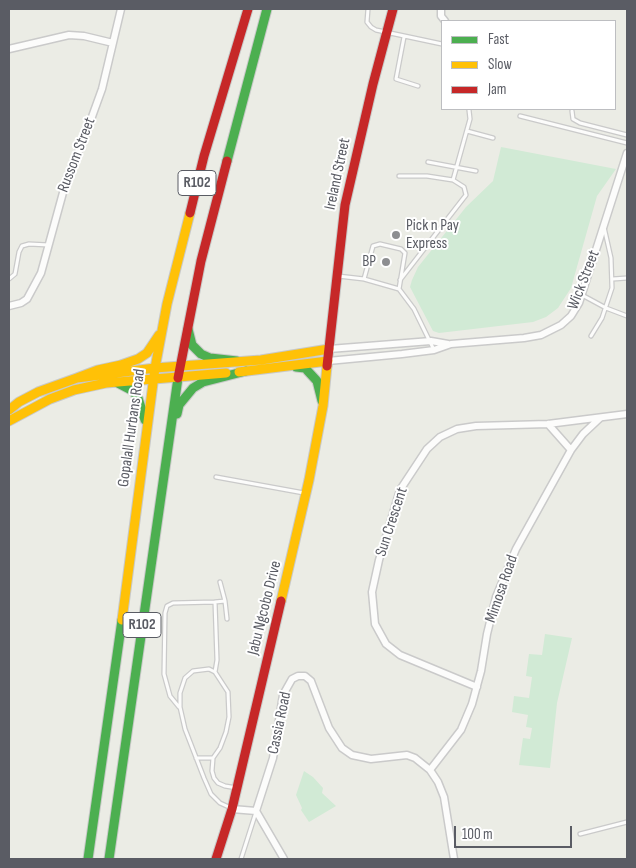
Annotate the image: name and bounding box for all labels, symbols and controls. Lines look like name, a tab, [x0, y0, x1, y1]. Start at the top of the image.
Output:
legend	[441, 20, 616, 110]
text: Fast	[488, 30, 509, 49]
text: Slow	[488, 55, 512, 74]
text: Jam	[488, 80, 506, 99]
street label: Russom Street	[54, 115, 100, 195]
street label: Ireland Street	[321, 136, 355, 212]
road number: R102	[178, 170, 216, 196]
place label: Pick n Pay Express	[406, 216, 459, 254]
marker: Pick n Pay Express	[390, 229, 402, 241]
street label: Wick Street	[564, 248, 604, 312]
place label: BP	[362, 252, 376, 272]
marker: BP	[380, 256, 392, 268]
street label: Gopalall Hurbans Road	[114, 368, 150, 488]
street label: Sun Crescent	[372, 485, 412, 559]
street label: Mimosa Road	[481, 553, 523, 625]
street label: Jabu Ngcobo Drive	[244, 559, 286, 657]
road number: R102	[123, 612, 161, 638]
street label: Cassia Road	[264, 690, 296, 756]
scale bar	[456, 816, 574, 848]
text: 100 m	[462, 825, 493, 844]

